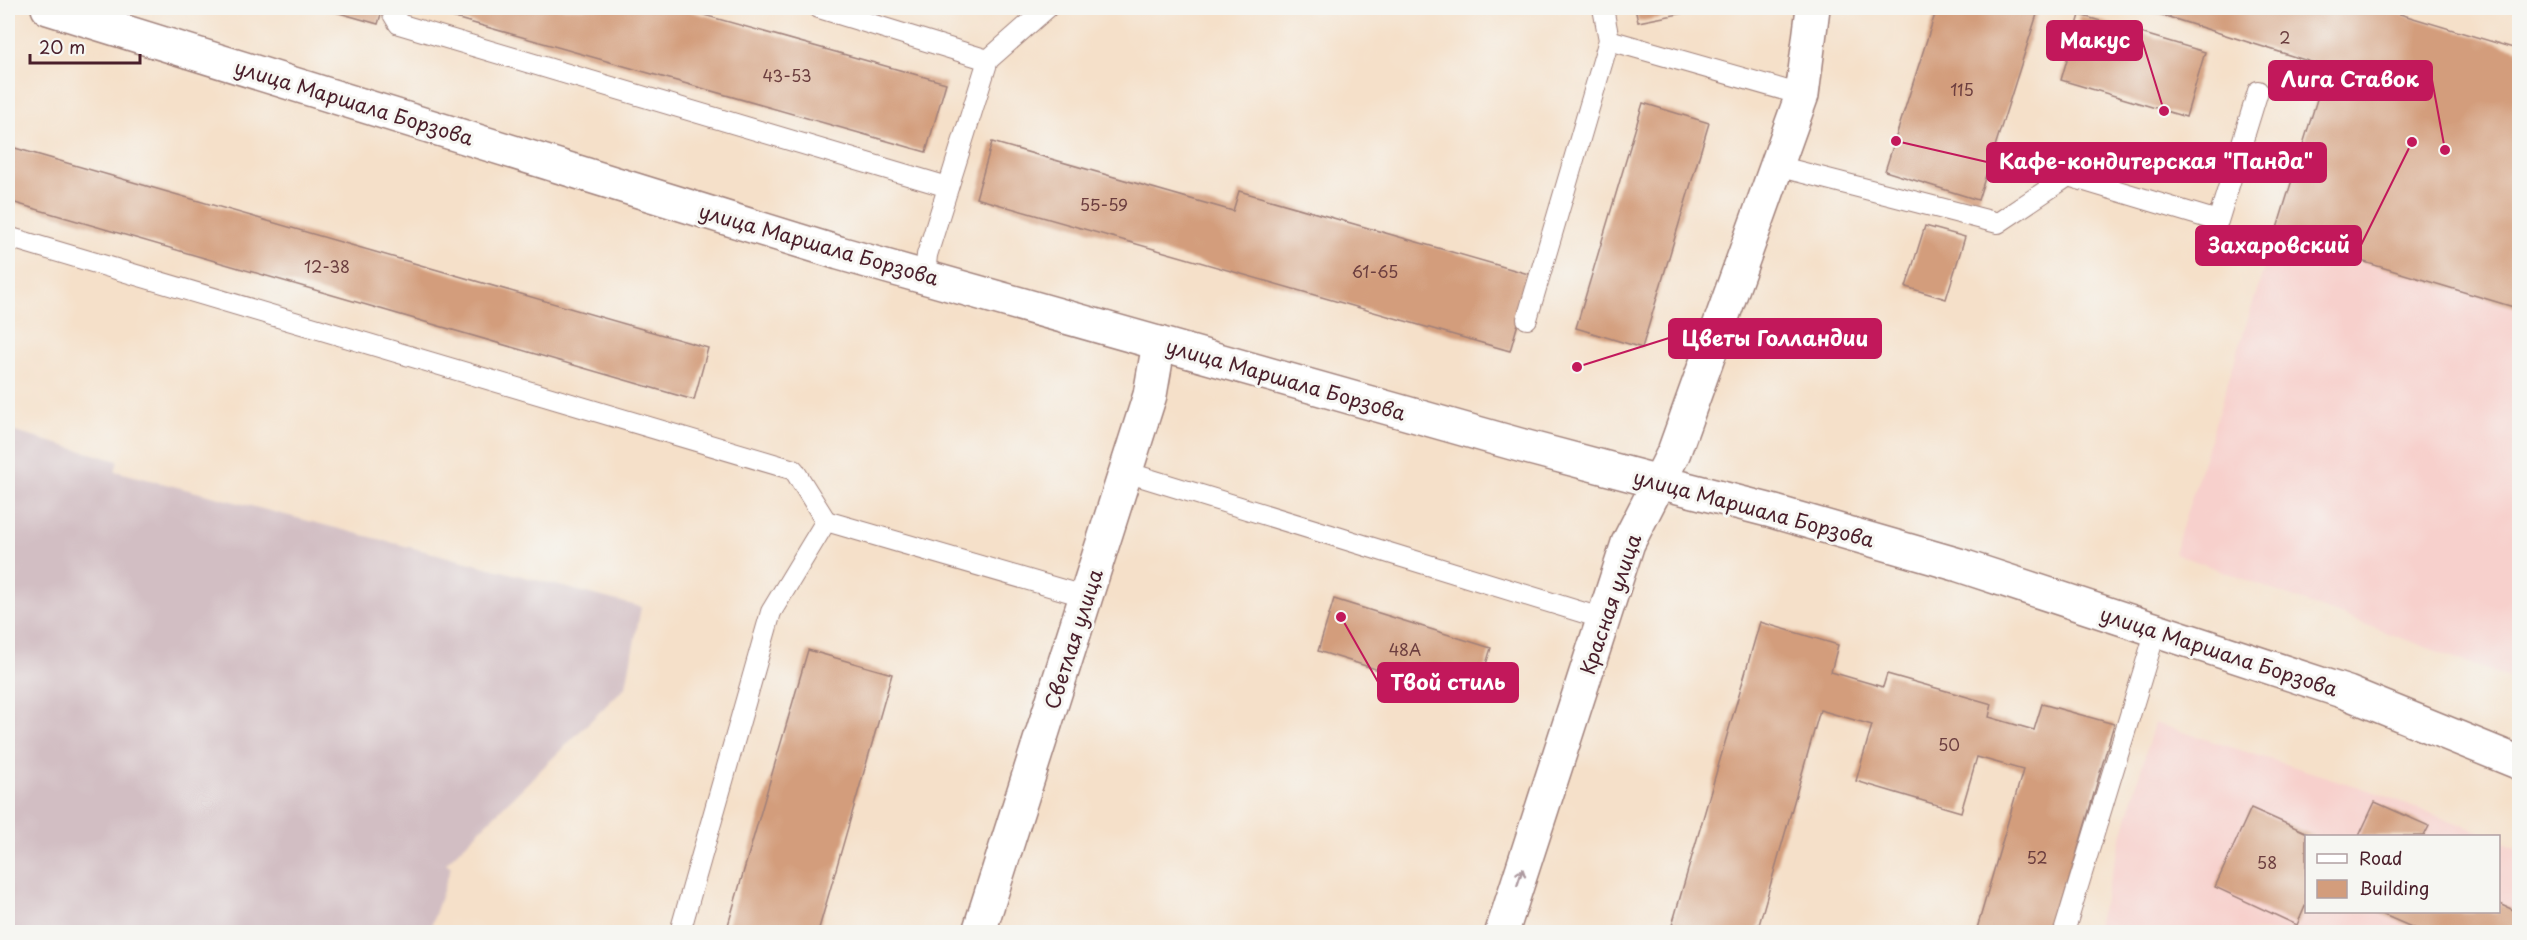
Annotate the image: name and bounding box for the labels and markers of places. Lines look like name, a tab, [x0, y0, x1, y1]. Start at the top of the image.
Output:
callout: Макус	[2047, 21, 2142, 60]
callout: Лига Ставок	[2269, 61, 2432, 100]
callout: Кафе-кондитерская "Панда"	[1987, 143, 2326, 182]
callout: Захаровский	[2196, 226, 2361, 265]
callout: Цветы Голландии	[1669, 319, 1881, 358]
callout: Твой стиль	[1378, 663, 1518, 702]

